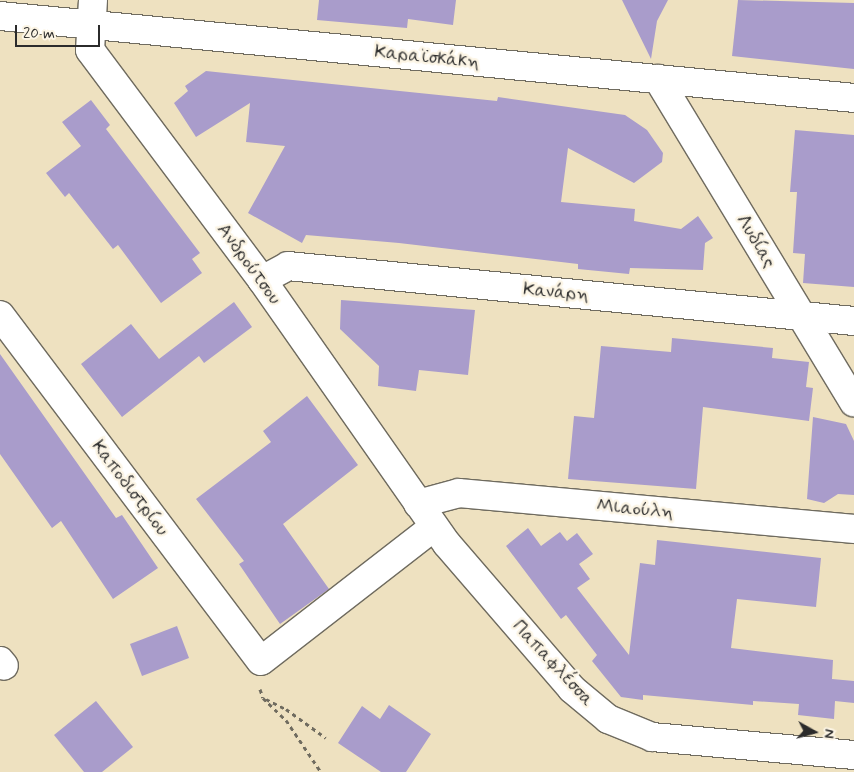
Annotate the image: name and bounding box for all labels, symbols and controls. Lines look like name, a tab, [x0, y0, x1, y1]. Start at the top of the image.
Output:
scale bar	[18, 15, 102, 47]
text: 20 m	[23, 24, 55, 44]
street label: Καραϊσκάκη	[373, 40, 481, 74]
street label: Λυδίας	[731, 210, 781, 272]
street label: Ανδρούτσου	[212, 219, 286, 309]
street label: Κανάρη	[522, 278, 590, 306]
street label: Καποδιστρίου	[87, 436, 173, 540]
street label: Μιαούλη	[596, 494, 674, 524]
street label: Παπαφλέσσα	[507, 615, 599, 711]
north arrow	[789, 707, 839, 757]
text: N	[819, 728, 838, 740]

